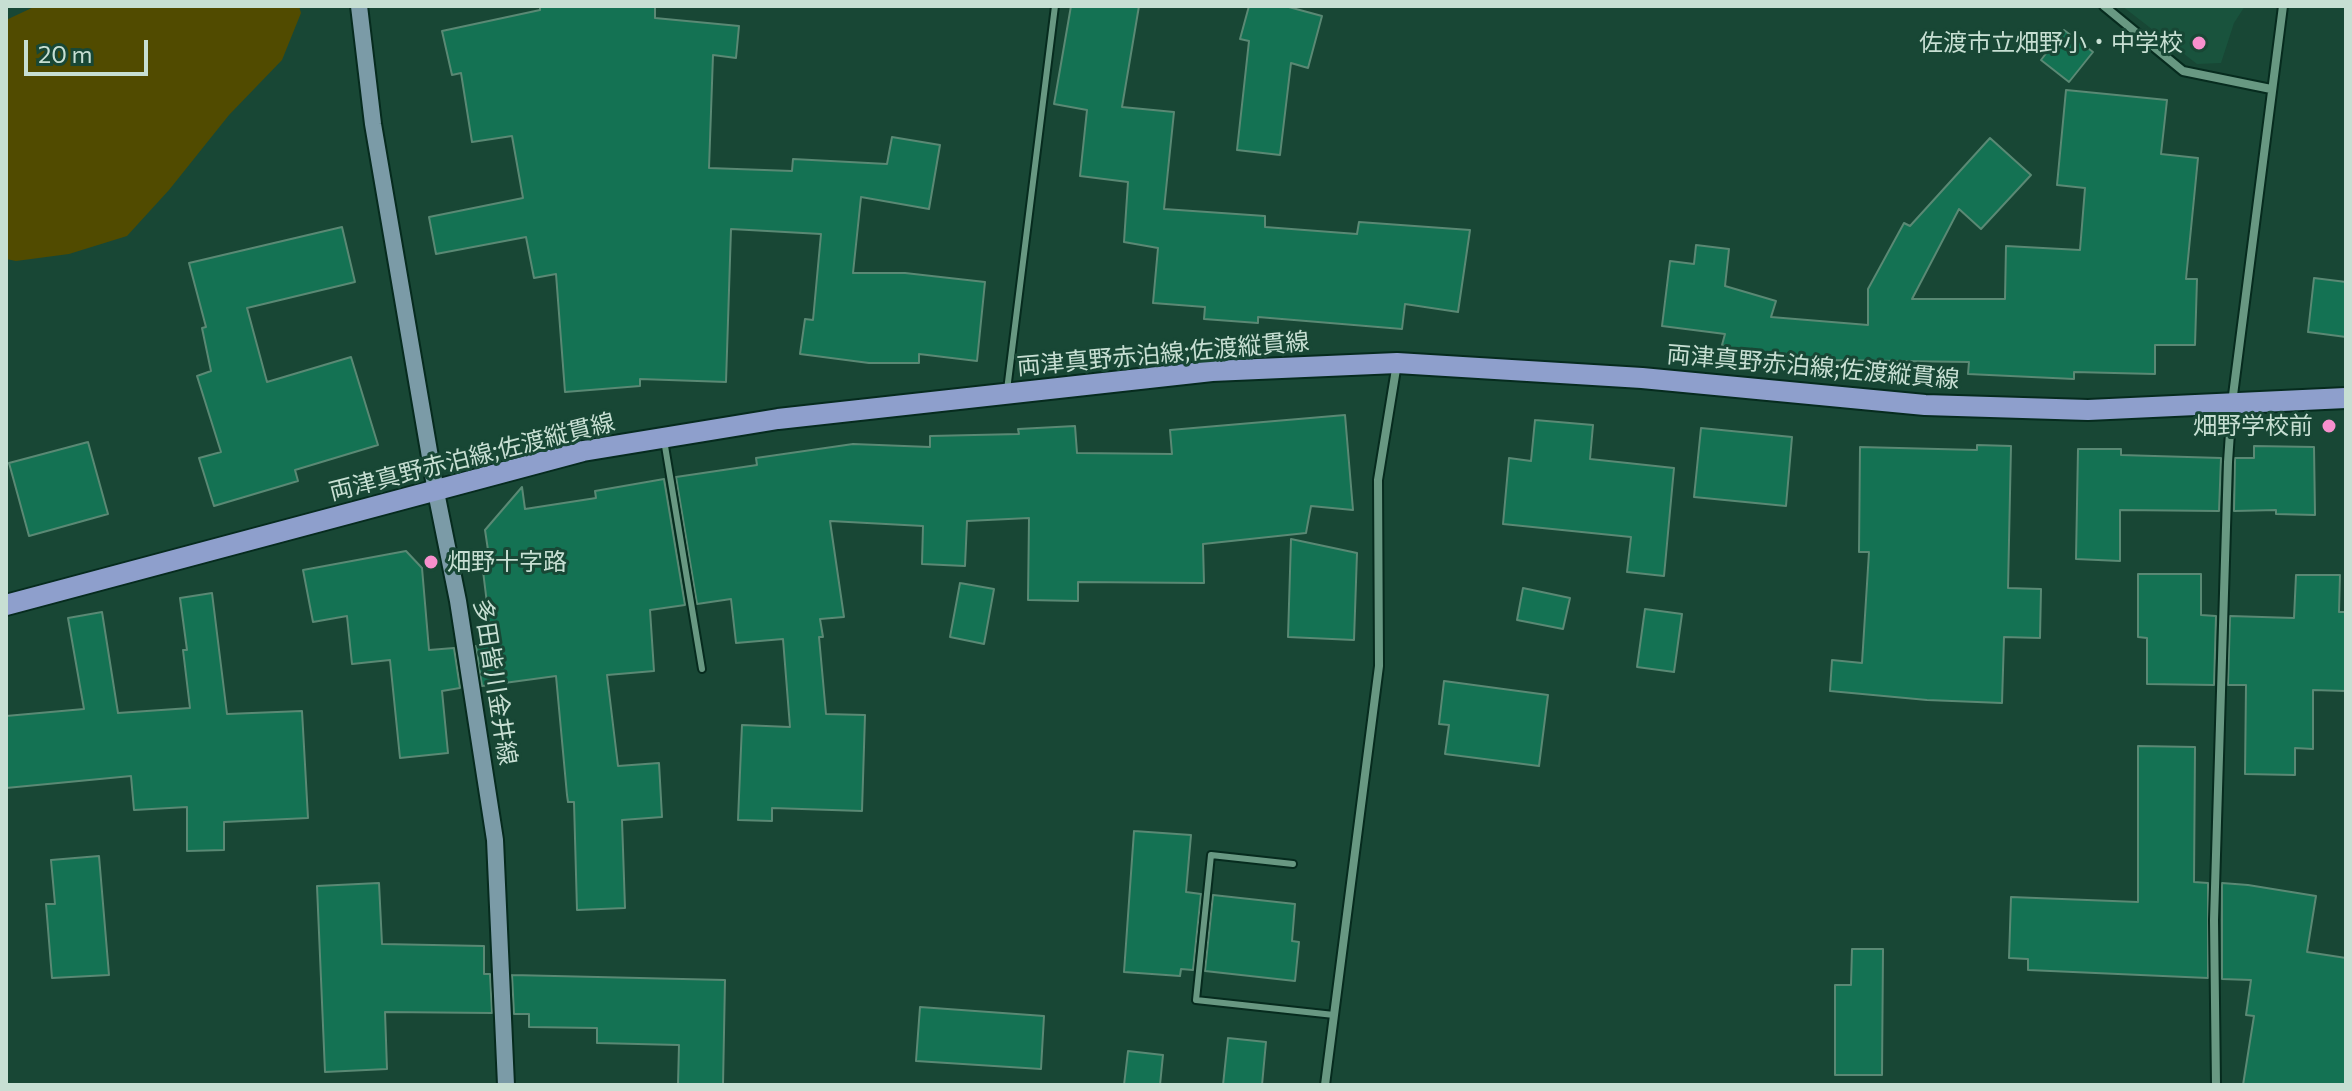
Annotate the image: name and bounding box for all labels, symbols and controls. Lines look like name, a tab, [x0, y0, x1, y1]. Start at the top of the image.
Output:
scale bar	[28, 24, 152, 74]
place label: 佐渡市立畑野小・中学校	[1919, 29, 2183, 57]
marker: 佐渡市立畑野小・中学校	[2190, 34, 2208, 52]
text: 20 m	[38, 39, 92, 68]
street label: 両津真野赤泊線;佐渡縦貫線	[1015, 327, 1311, 381]
street label: 両津真野赤泊線;佐渡縦貫線	[1665, 340, 1961, 394]
street label: 両津真野赤泊線;佐渡縦貫線	[326, 408, 618, 506]
place label: 畑野学校前	[2193, 412, 2313, 440]
marker: 畑野学校前	[2320, 417, 2338, 435]
place label: 畑野十字路	[447, 548, 567, 576]
marker: 畑野十字路	[422, 553, 440, 571]
street label: 多田皆川金井線	[468, 597, 522, 767]

